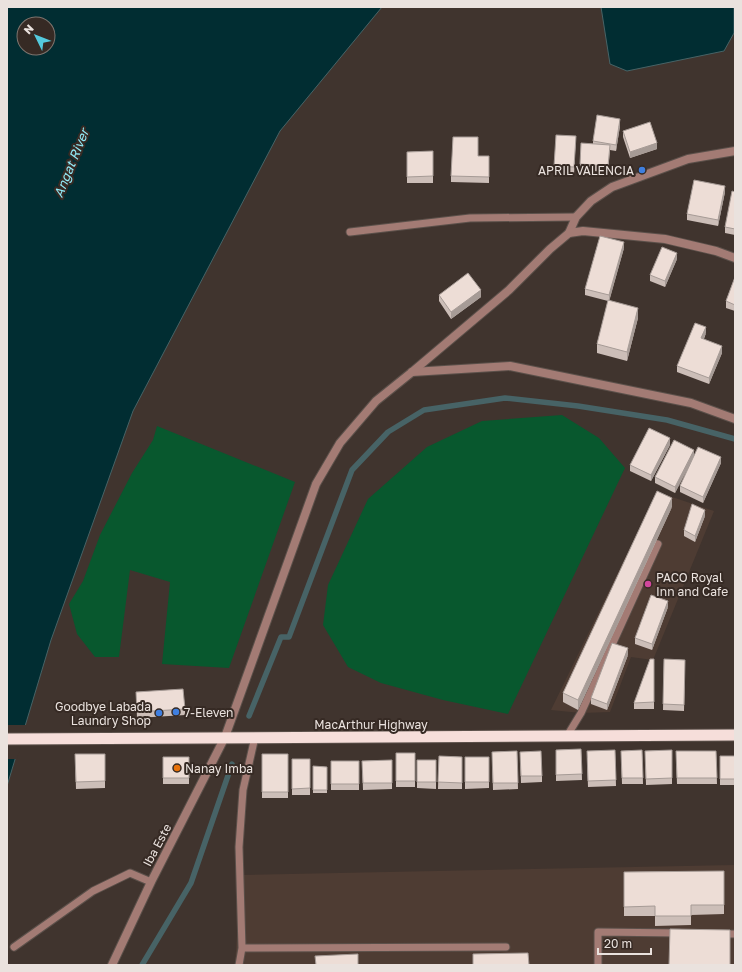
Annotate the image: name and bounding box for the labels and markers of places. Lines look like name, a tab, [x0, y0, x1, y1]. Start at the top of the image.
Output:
place label: APRIL VALENCIA	[538, 163, 634, 178]
marker: APRIL VALENCIA	[637, 165, 647, 175]
place label: PACO Royal Inn and Cafe	[656, 570, 728, 599]
marker: PACO Royal Inn and Cafe	[643, 579, 653, 589]
place label: Goodbye Labada Laundry Shop	[55, 699, 151, 728]
place label: 7-Eleven	[184, 705, 234, 720]
marker: 7-Eleven	[171, 707, 181, 717]
marker: Goodbye Labada Laundry Shop	[154, 708, 164, 718]
place label: Nanay Imba	[185, 761, 253, 776]
marker: Nanay Imba	[172, 763, 182, 773]

